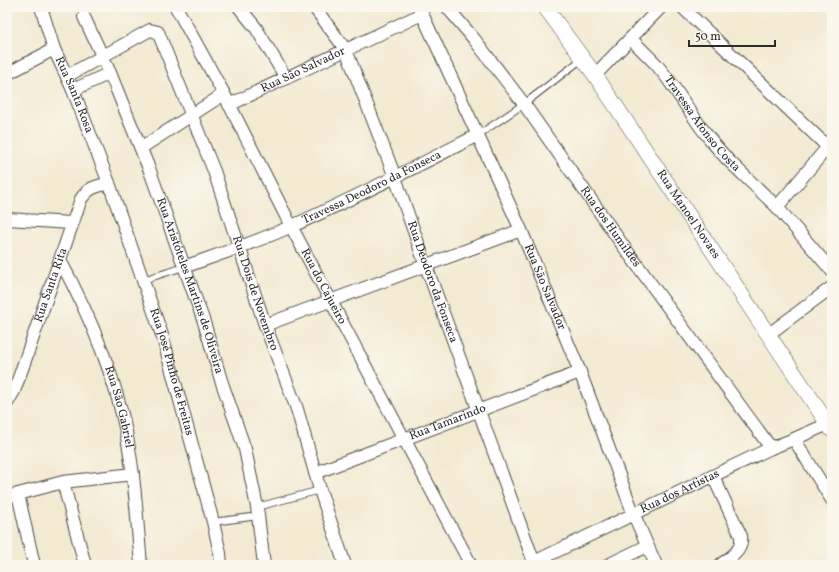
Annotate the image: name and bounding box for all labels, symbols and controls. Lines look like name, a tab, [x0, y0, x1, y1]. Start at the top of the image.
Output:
scale bar	[689, 22, 775, 48]
text: 50 m	[695, 29, 721, 45]
street label: Rua São Salvador	[258, 43, 348, 97]
street label: Rua Santa Rosa	[51, 54, 97, 135]
street label: Travessa Afonso Costa	[660, 73, 744, 176]
street label: Travessa Deodoro da Fonseca	[300, 147, 444, 228]
street label: Rua Manoel Novaes	[652, 167, 724, 262]
street label: Rua dos Humildes	[576, 183, 644, 271]
street label: Rua Aristóteles Martins de Oliveira	[152, 196, 227, 376]
street label: Rua Deodoro da Fonseca	[403, 219, 461, 345]
street label: Rua Dois de Novembro	[228, 234, 282, 353]
street label: Rua São Salvador	[520, 242, 570, 332]
street label: Rua Santa Rita	[31, 246, 71, 325]
street label: Rua do Cajueiro	[296, 246, 350, 327]
street label: Rua José Pinho de Freitas	[145, 306, 197, 437]
street label: Rua São Gabriel	[100, 364, 137, 450]
street label: Rua Tamarindo	[407, 401, 488, 444]
street label: Rua dos Artistas	[638, 466, 722, 518]

